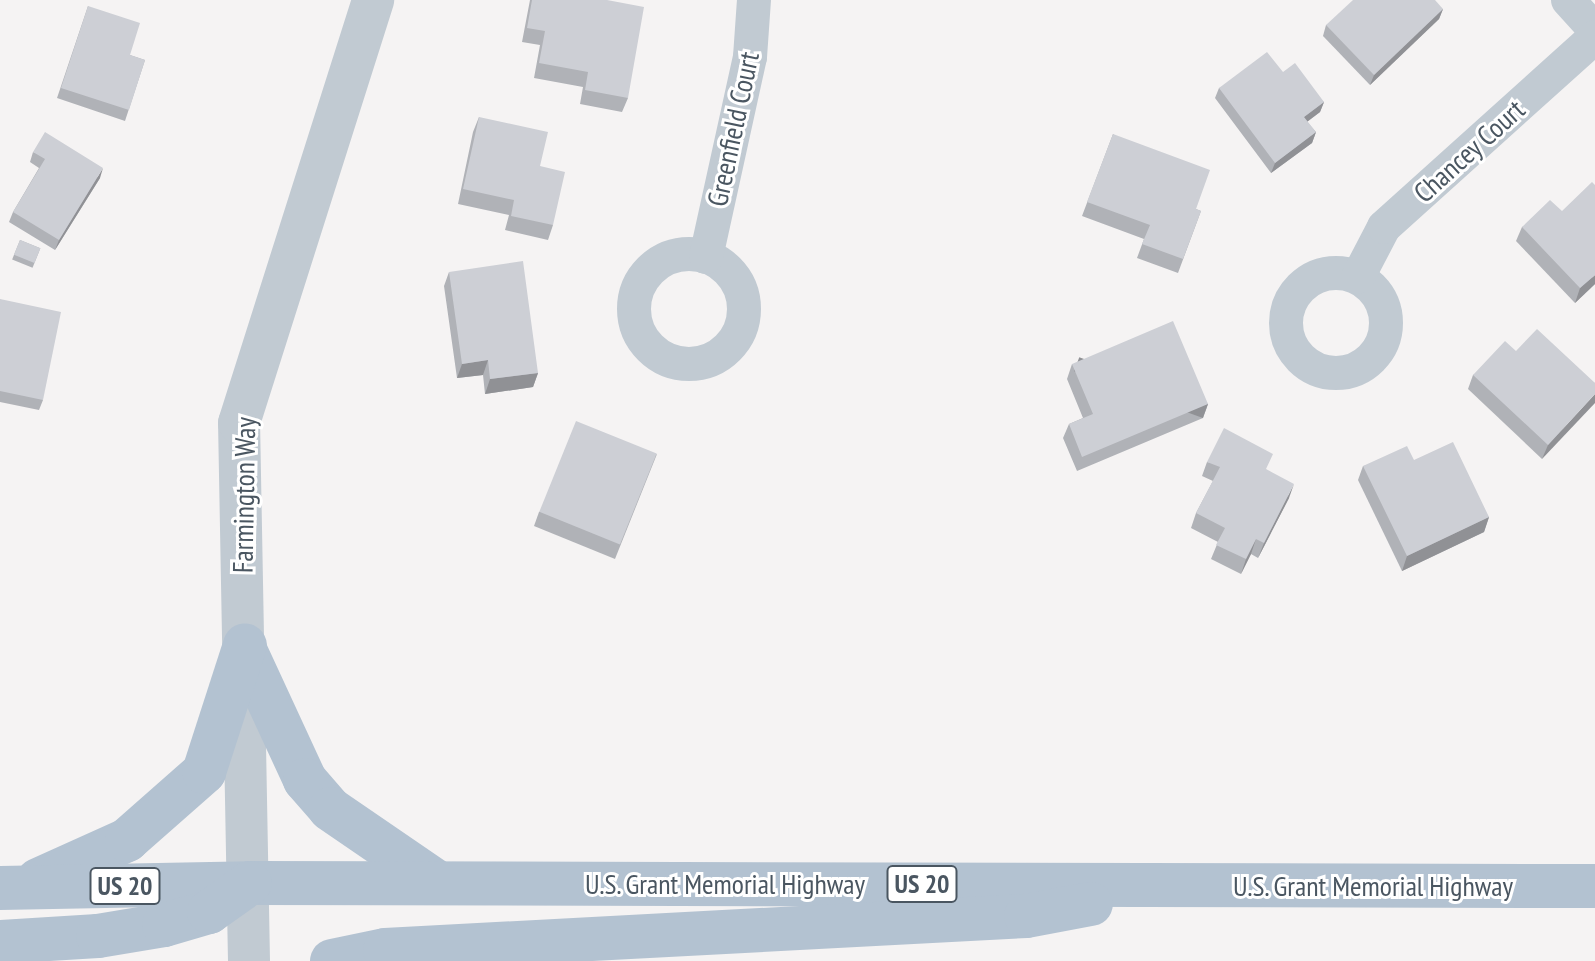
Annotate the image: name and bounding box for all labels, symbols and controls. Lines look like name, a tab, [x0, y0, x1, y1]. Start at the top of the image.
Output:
street label: Greenfield Court	[700, 49, 766, 209]
street label: Chancey Court	[1406, 92, 1532, 210]
street label: Farmington Way	[226, 416, 262, 574]
road number: US 20	[886, 862, 958, 906]
road number: US 20	[89, 864, 161, 908]
street label: U.S. Grant Memorial Highway	[584, 867, 866, 901]
street label: U.S. Grant Memorial Highway	[1232, 869, 1514, 903]

